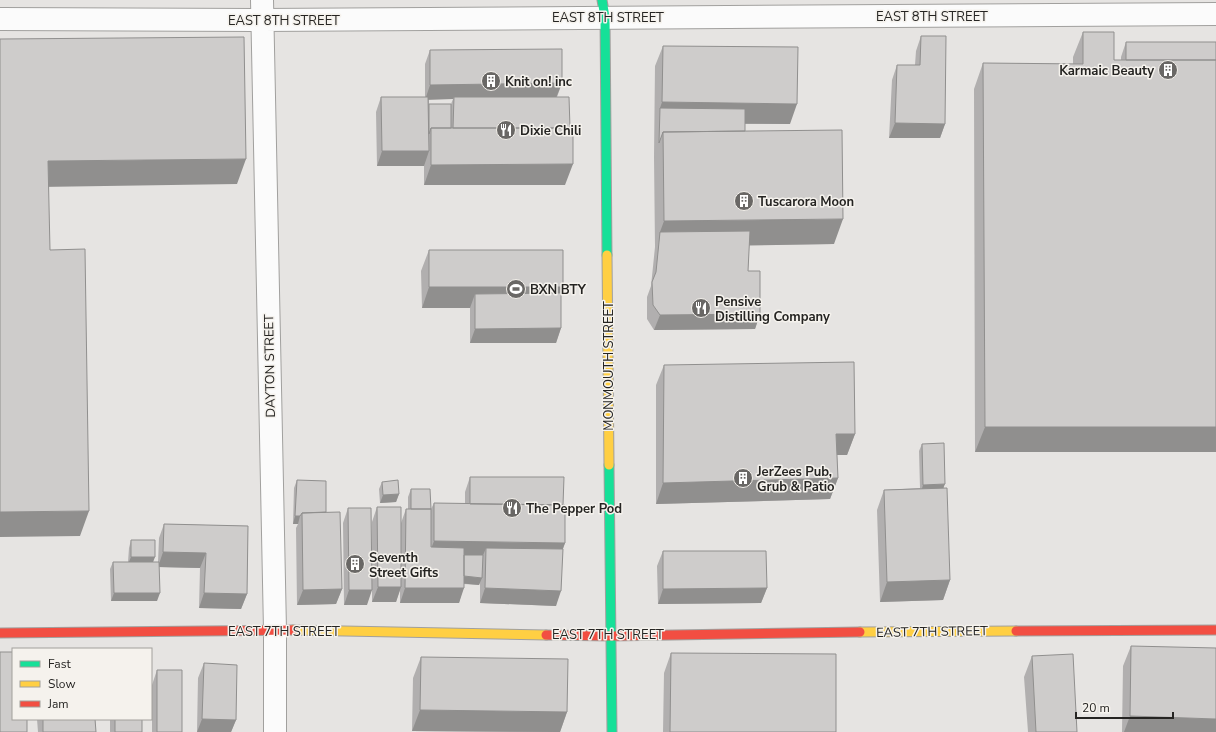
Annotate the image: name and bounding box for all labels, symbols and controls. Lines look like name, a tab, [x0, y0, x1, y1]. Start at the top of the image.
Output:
street label: EAST 8TH STREET	[876, 8, 988, 26]
street label: EAST 8TH STREET	[552, 9, 664, 27]
street label: EAST 8TH STREET	[228, 12, 340, 30]
building icon: Karmaic Beauty	[1157, 59, 1179, 81]
place label: Karmaic Beauty	[1059, 62, 1154, 80]
building icon: Knit on! inc	[480, 70, 502, 92]
place label: Knit on! inc	[505, 73, 572, 91]
restaurant icon: Dixie Chili	[495, 119, 517, 141]
place label: Dixie Chili	[520, 122, 581, 140]
building icon: Tuscarora Moon	[733, 190, 755, 212]
place label: Tuscarora Moon	[758, 193, 854, 211]
sports icon: BXN BTY	[505, 278, 527, 300]
place label: BXN BTY	[530, 281, 587, 299]
place label: Pensive Distilling Company	[715, 293, 830, 326]
restaurant icon: Pensive Distilling Company	[690, 297, 712, 319]
street label: MONMOUTH STREET	[600, 301, 618, 431]
street label: DAYTON STREET	[260, 314, 280, 418]
place label: JerZees Pub, Grub & Patio	[756, 463, 835, 496]
building icon: JerZees Pub, Grub & Patio	[732, 467, 754, 489]
restaurant icon: The Pepper Pod	[501, 497, 523, 519]
place label: The Pepper Pod	[526, 500, 622, 518]
place label: Seventh Street Gifts	[369, 549, 438, 582]
building icon: Seventh Street Gifts	[344, 553, 366, 575]
street label: EAST 7TH STREET	[876, 622, 988, 642]
street label: EAST 7TH STREET	[228, 623, 340, 641]
street label: EAST 7TH STREET	[552, 626, 664, 644]
legend	[12, 648, 152, 720]
text: Fast	[48, 656, 71, 672]
text: Slow	[48, 676, 76, 692]
scale bar	[1076, 694, 1173, 720]
text: Jam	[47, 696, 69, 712]
text: 20 m	[1082, 700, 1110, 716]

